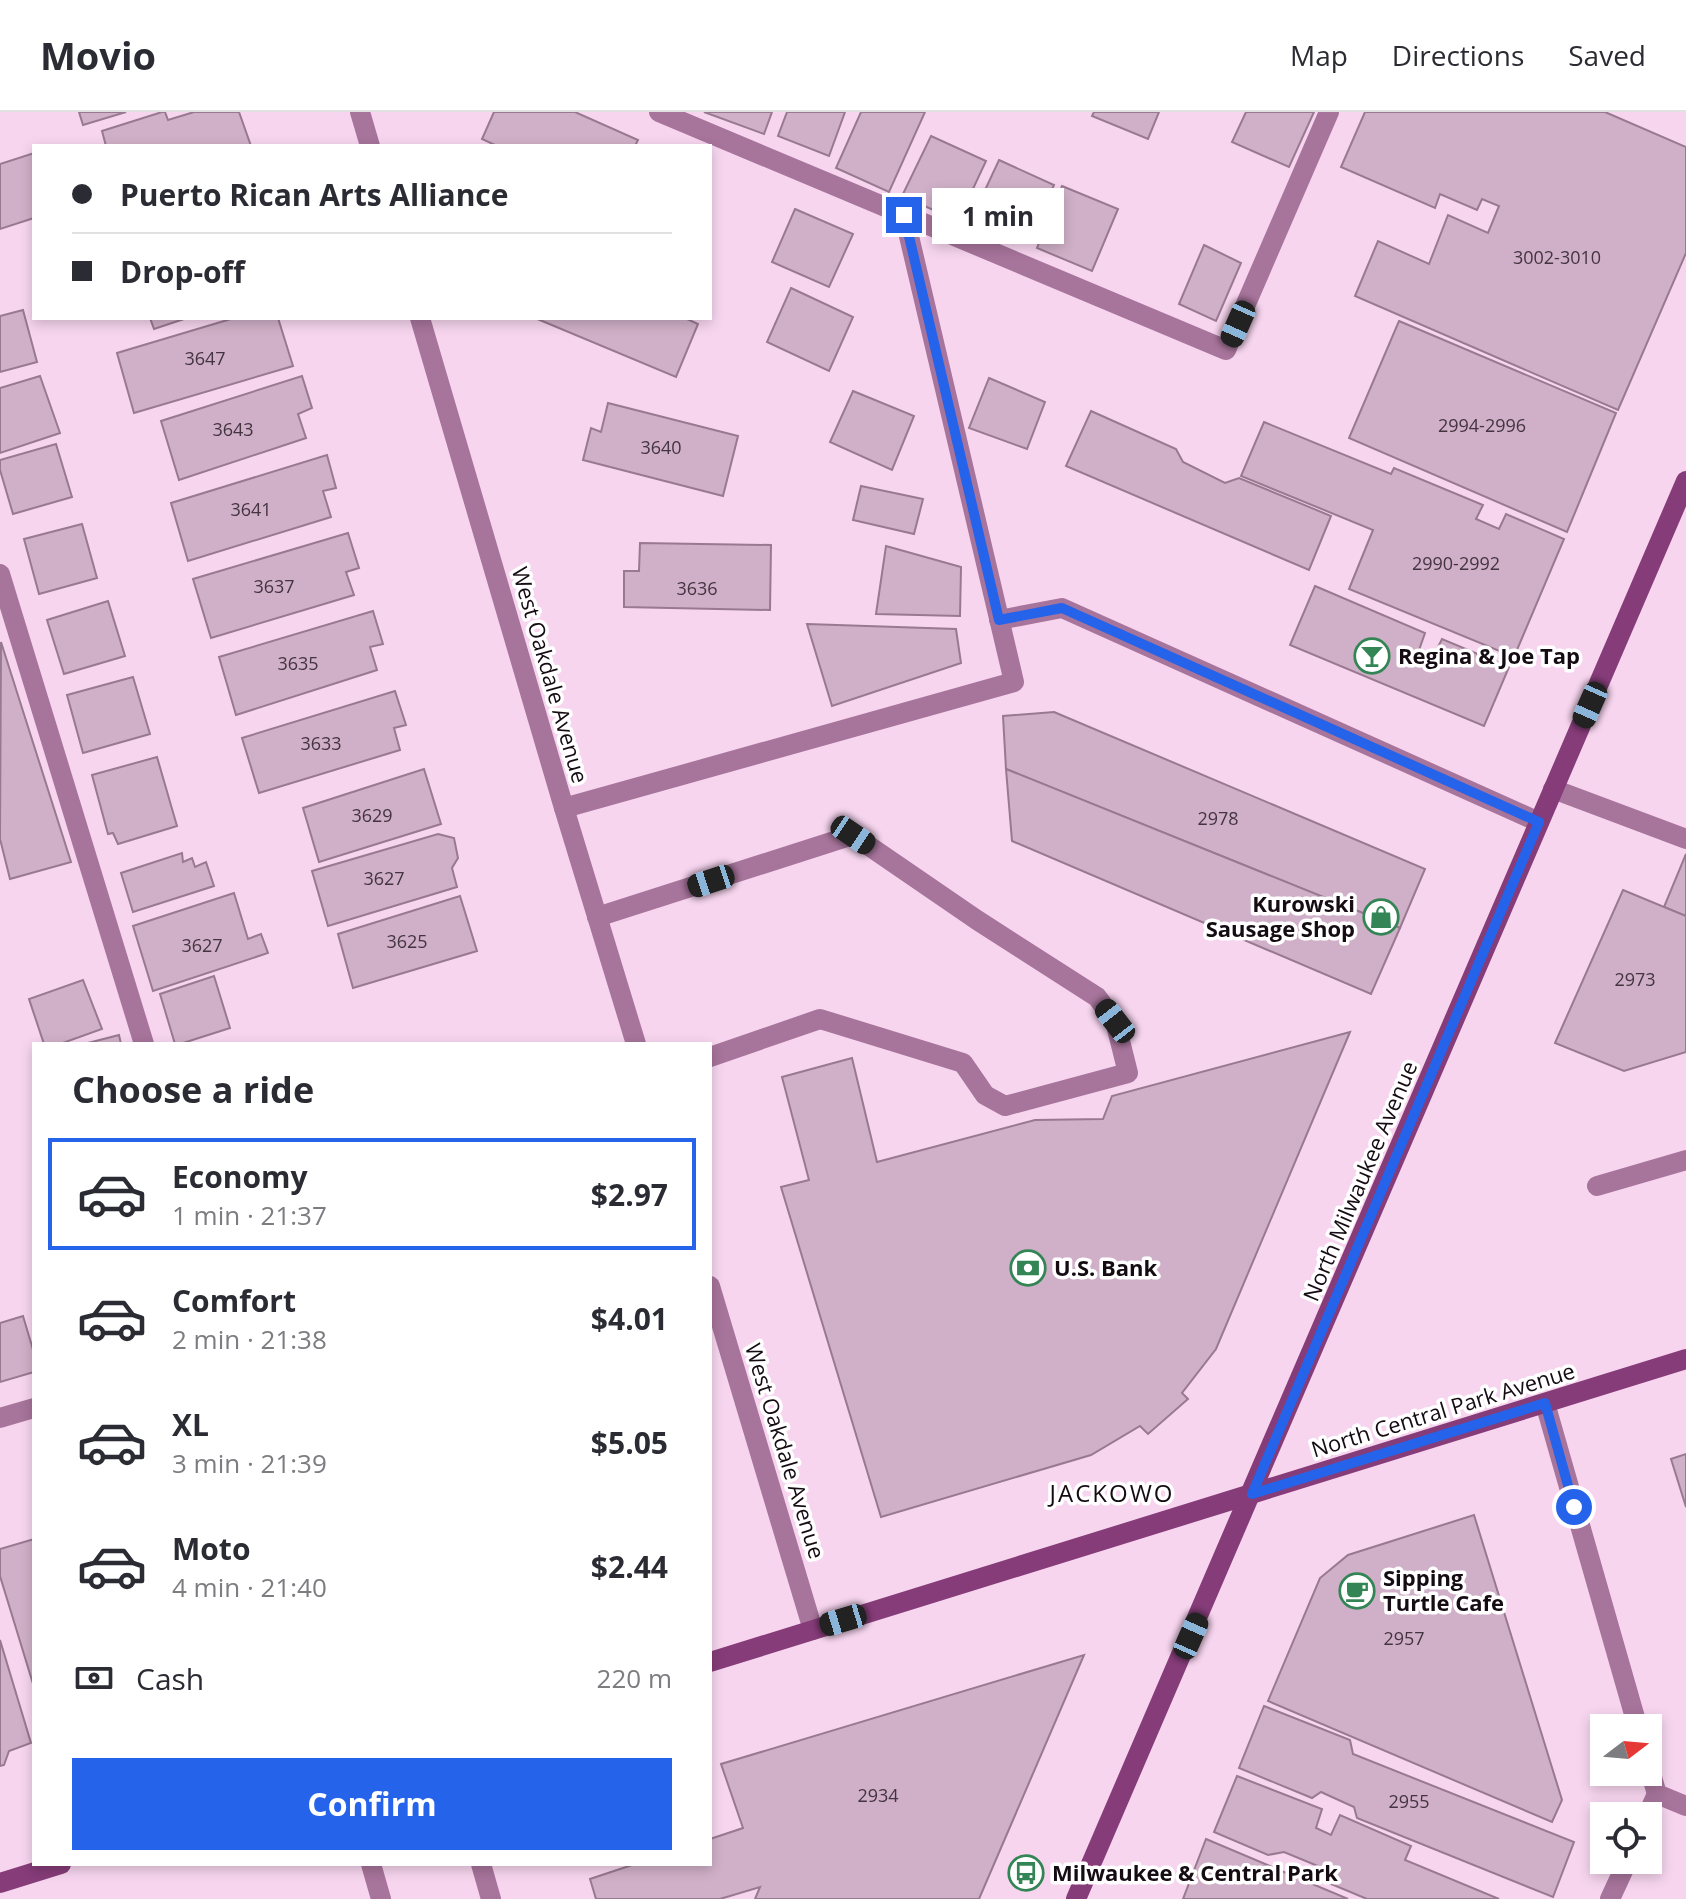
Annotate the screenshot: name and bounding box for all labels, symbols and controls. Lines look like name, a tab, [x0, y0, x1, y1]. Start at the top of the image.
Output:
text: Movio	[40, 29, 156, 81]
text: Map	[1290, 36, 1348, 74]
text: Directions	[1392, 36, 1524, 74]
text: Saved	[1568, 36, 1646, 74]
text: Puerto Rican Arts Alliance	[120, 174, 509, 215]
callout: 1 min	[932, 187, 1064, 243]
route end	[886, 197, 922, 233]
text: 1 min	[962, 198, 1034, 234]
house number: 3002-3010	[1513, 245, 1601, 269]
text: Drop-off	[120, 251, 245, 292]
car	[1217, 297, 1259, 351]
house number: 3647	[184, 346, 226, 370]
house number: 2994-2996	[1438, 413, 1526, 437]
house number: 3643	[212, 417, 254, 441]
house number: 3640	[640, 435, 682, 459]
house number: 3641	[230, 497, 272, 521]
house number: 2990-2992	[1412, 551, 1500, 575]
street label: West Oakdale Avenue	[506, 563, 596, 786]
house number: 3637	[253, 574, 295, 598]
house number: 3636	[676, 576, 718, 600]
bar icon: Regina & Joe Tap	[1353, 637, 1391, 675]
place label: Regina & Joe Tap	[1398, 640, 1580, 670]
house number: 3635	[277, 651, 319, 675]
car	[1569, 678, 1611, 732]
house number: 3633	[300, 731, 342, 755]
house number: 3629	[351, 803, 393, 827]
house number: 2978	[1197, 806, 1239, 830]
car	[826, 812, 880, 858]
car	[684, 862, 738, 900]
house number: 3627	[363, 866, 405, 890]
place label: Kurowski Sausage Shop	[1206, 888, 1355, 943]
shop icon: Kurowski Sausage Shop	[1362, 898, 1400, 936]
house number: 3625	[386, 929, 428, 953]
house number: 3627	[181, 933, 223, 957]
house number: 2973	[1614, 967, 1656, 991]
car	[1091, 995, 1139, 1047]
street label: North Milwaukee Avenue	[1295, 1056, 1423, 1305]
text: Choose a ride	[72, 1065, 314, 1114]
text: Economy	[172, 1156, 308, 1197]
icon: car	[76, 1158, 148, 1230]
text: $2.97	[591, 1174, 668, 1215]
text: 1 min · 21:37	[172, 1197, 327, 1233]
bank icon: U.S. Bank	[1009, 1249, 1047, 1287]
place label: U.S. Bank	[1054, 1252, 1158, 1282]
text: Comfort	[172, 1280, 296, 1321]
icon: car	[76, 1282, 148, 1354]
text: $4.01	[591, 1298, 668, 1339]
text: 2 min · 21:38	[172, 1321, 327, 1357]
street label: West Oakdale Avenue	[739, 1339, 833, 1562]
street label: North Central Park Avenue	[1307, 1355, 1578, 1463]
text: XL	[172, 1404, 209, 1445]
icon: car	[76, 1406, 148, 1478]
text: $5.05	[591, 1422, 668, 1463]
text: 3 min · 21:39	[172, 1445, 327, 1481]
district label: JACKOWO	[1048, 1476, 1174, 1509]
route start	[1556, 1489, 1592, 1525]
text: Moto	[172, 1528, 250, 1569]
icon: car	[76, 1530, 148, 1602]
text: $2.44	[591, 1546, 668, 1587]
place label: Sipping Turtle Cafe	[1383, 1562, 1504, 1617]
text: 4 min · 21:40	[172, 1569, 327, 1605]
cafe icon: Sipping Turtle Cafe	[1338, 1572, 1376, 1610]
car	[817, 1602, 869, 1638]
car	[1170, 1609, 1212, 1663]
house number: 2957	[1383, 1626, 1425, 1650]
icon: cash	[72, 1656, 116, 1700]
text: Cash	[136, 1658, 204, 1699]
text: 220 m	[597, 1660, 672, 1696]
north arrow	[1590, 1714, 1662, 1786]
map controls	[1590, 1714, 1662, 1874]
button: Confirm	[72, 1758, 672, 1850]
house number: 2934	[857, 1783, 899, 1807]
house number: 2955	[1388, 1789, 1430, 1813]
button: locate	[1590, 1802, 1662, 1874]
bus stop icon: Milwaukee & Central Park	[1007, 1854, 1045, 1892]
place label: Milwaukee & Central Park	[1052, 1857, 1338, 1887]

